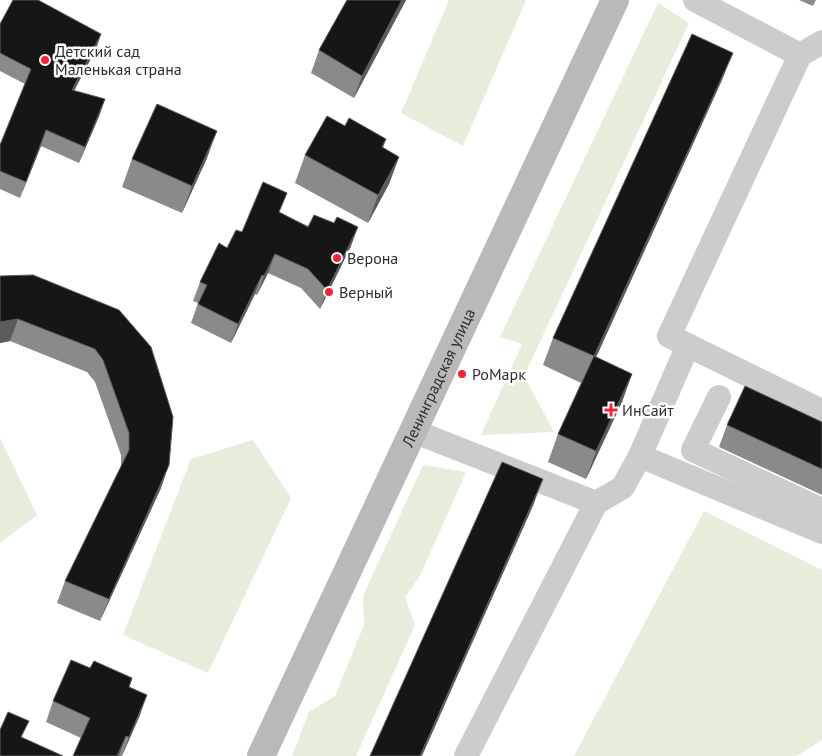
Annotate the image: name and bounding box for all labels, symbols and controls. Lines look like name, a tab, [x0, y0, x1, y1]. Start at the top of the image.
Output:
place label: Детский сад Маленькая страна	[55, 41, 182, 79]
marker: Детский сад Маленькая страна	[39, 54, 51, 66]
place label: Верона	[347, 248, 398, 268]
marker: Верона	[331, 252, 343, 264]
place label: Верный	[339, 282, 393, 302]
marker: Верный	[323, 286, 335, 298]
street label: Ленинградская улица	[397, 305, 479, 451]
place label: РоМарк	[472, 364, 526, 384]
marker: РоМарк	[456, 368, 468, 380]
place label: ИнСайт	[622, 400, 674, 420]
marker: ИнСайт	[604, 403, 618, 417]

